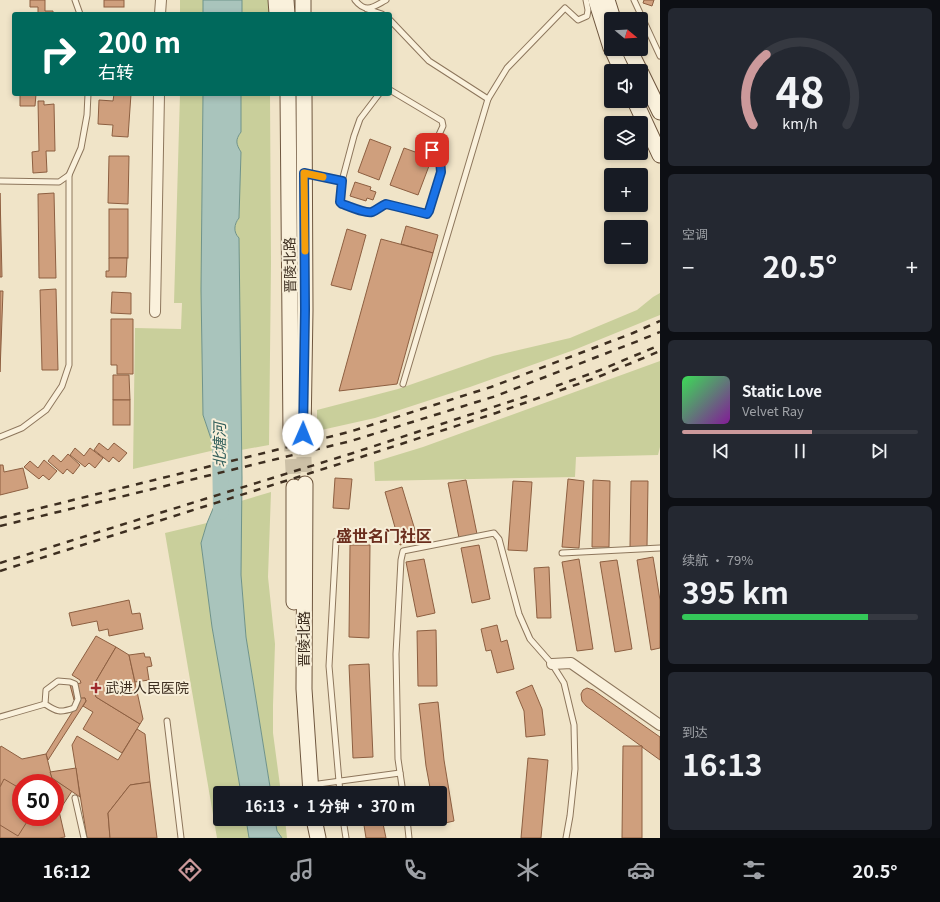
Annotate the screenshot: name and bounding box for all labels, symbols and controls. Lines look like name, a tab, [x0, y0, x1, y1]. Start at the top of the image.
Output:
north arrow	[604, 12, 648, 56]
map controls	[604, 12, 648, 264]
text: 200 m	[98, 21, 181, 61]
icon: right	[32, 28, 84, 80]
text: 右转	[98, 58, 134, 84]
text: 48	[775, 60, 825, 120]
button: sound	[604, 64, 648, 108]
text: km/h	[782, 112, 818, 133]
button: layers	[604, 116, 648, 160]
pin	[415, 133, 449, 167]
icon: arrive	[421, 139, 443, 161]
button: +	[604, 168, 648, 212]
button: −	[604, 220, 648, 264]
text: 空调	[682, 224, 708, 243]
street label: 晋陵北路	[279, 237, 299, 293]
text: 20.5°	[763, 243, 837, 287]
text: −	[682, 250, 694, 282]
text: +	[906, 250, 918, 282]
text: Static Love	[742, 380, 822, 401]
text: Velvet Ray	[742, 401, 804, 420]
position arrow	[282, 413, 324, 455]
water label: 北塘河	[208, 420, 229, 468]
icon: previous	[710, 440, 732, 462]
icon: pause	[789, 440, 811, 462]
icon: next	[868, 440, 890, 462]
district label: 盛世名门社区	[336, 523, 432, 547]
text: 续航 · 79%	[682, 550, 753, 569]
text: 395 km	[682, 569, 789, 613]
street label: 晋陵北路	[293, 611, 313, 667]
place label: 武进人民医院	[105, 677, 189, 697]
marker: 武进人民医院	[90, 682, 102, 694]
text: 到达	[682, 722, 708, 741]
text: 16:13	[682, 741, 763, 785]
speed limit sign: 50	[12, 774, 64, 826]
text: 16:13 · 1 分钟 · 370 m	[245, 795, 415, 816]
icon: directions	[176, 856, 204, 884]
icon: music	[288, 856, 316, 884]
icon: phone	[401, 856, 429, 884]
icon: climate	[514, 856, 542, 884]
icon: car	[627, 856, 655, 884]
icon: filters	[740, 856, 768, 884]
text: 16:12	[42, 857, 91, 883]
text: 20.5°	[853, 857, 898, 883]

